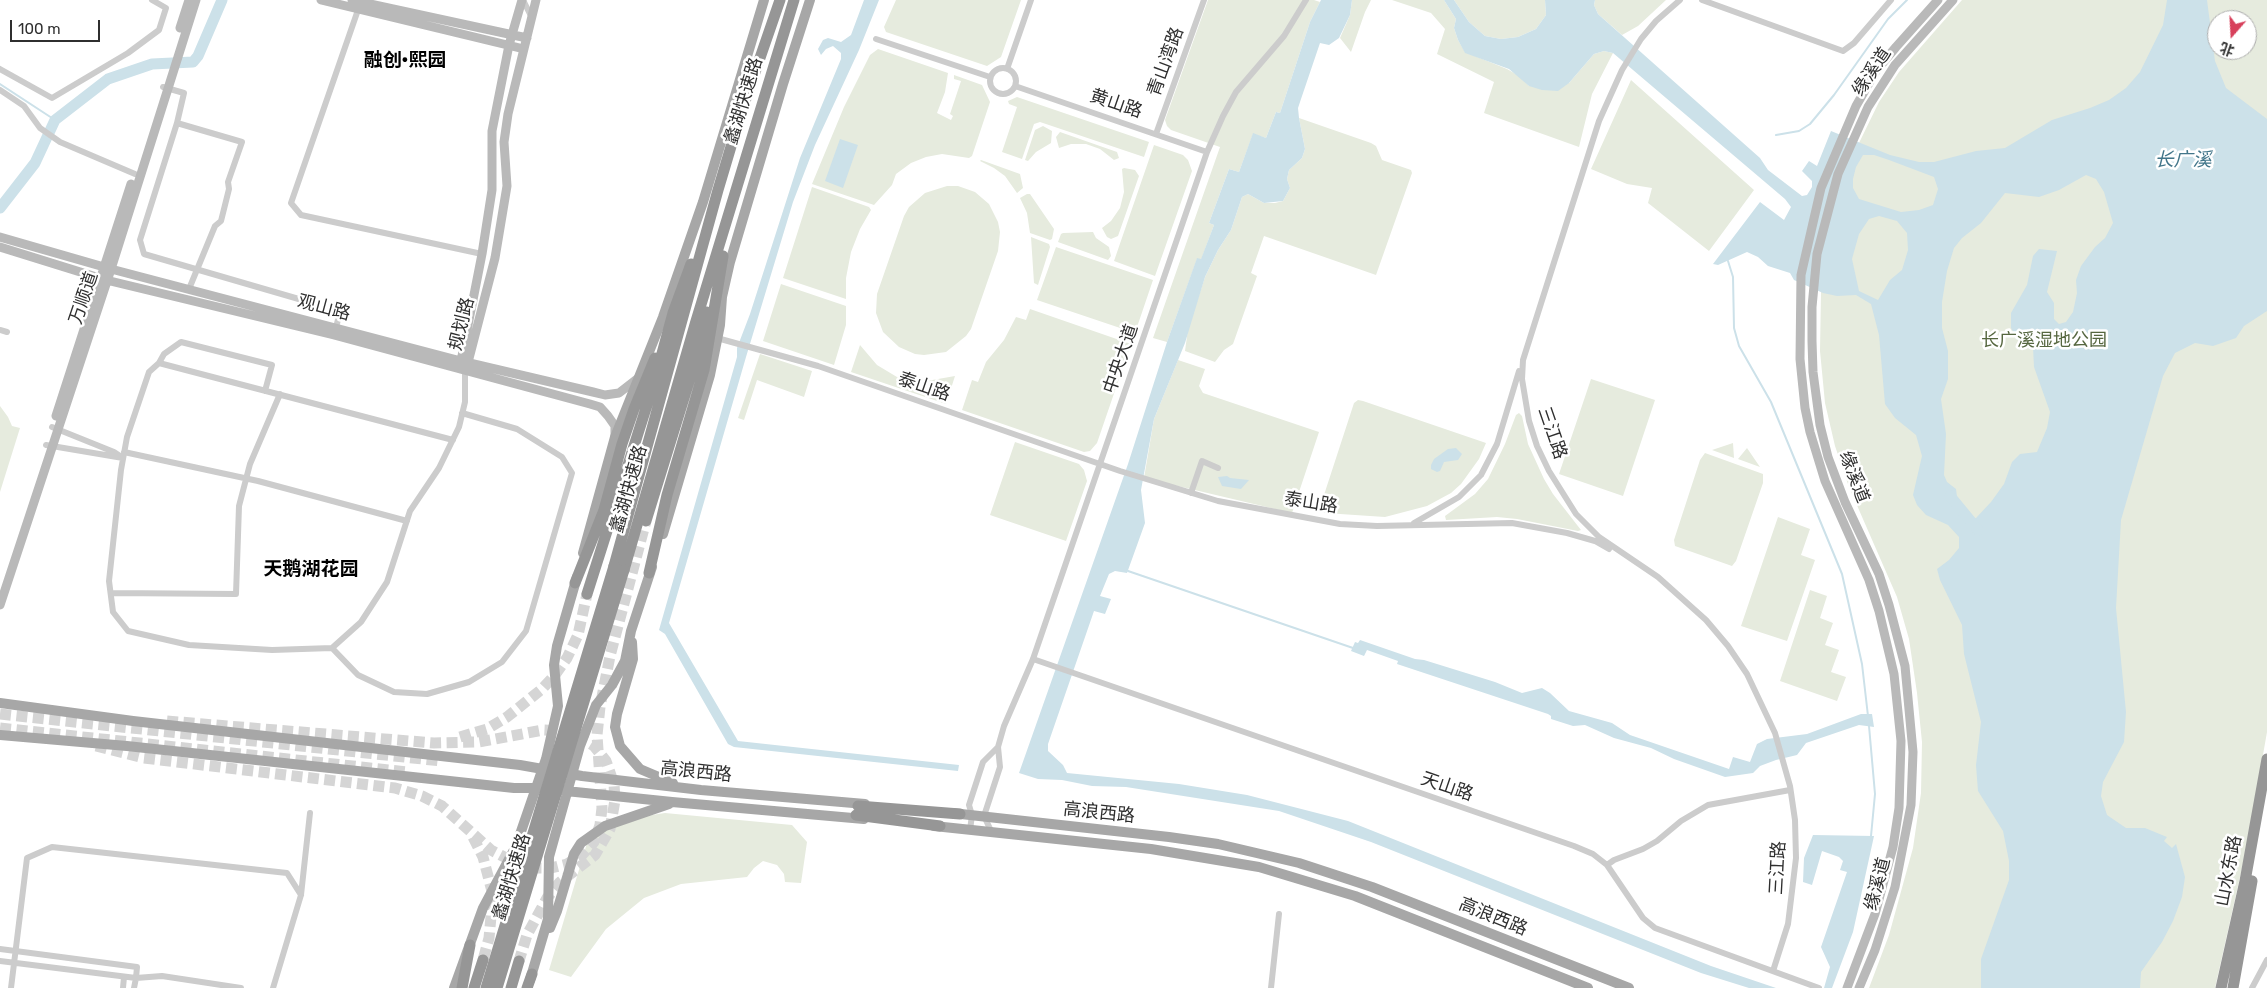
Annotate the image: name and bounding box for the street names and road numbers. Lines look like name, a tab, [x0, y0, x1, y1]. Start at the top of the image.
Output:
street label: 青山湾路	[1144, 24, 1188, 100]
street label: 缘溪道	[1848, 44, 1896, 100]
street label: 蠡湖快速路	[721, 55, 767, 147]
street label: 黄山路	[1087, 85, 1145, 123]
street label: 万顺道	[65, 269, 103, 327]
street label: 观山路	[295, 291, 353, 325]
street label: 规划路	[445, 295, 479, 353]
street label: 中央大道	[1099, 321, 1143, 397]
street label: 泰山路	[895, 368, 953, 406]
street label: 三江路	[1533, 404, 1571, 462]
street label: 蠡湖快速路	[606, 443, 652, 535]
street label: 缘溪道	[1834, 448, 1874, 506]
street label: 泰山路	[1283, 488, 1339, 518]
street label: 高浪西路	[659, 757, 733, 787]
street label: 天山路	[1418, 768, 1476, 806]
street label: 高浪西路	[1062, 798, 1136, 828]
street label: 蠡湖快速路	[489, 831, 535, 923]
street label: 山水东路	[2212, 834, 2246, 908]
street label: 三江路	[1766, 840, 1790, 896]
street label: 缘溪道	[1861, 855, 1895, 913]
street label: 高浪西路	[1456, 894, 1530, 940]

